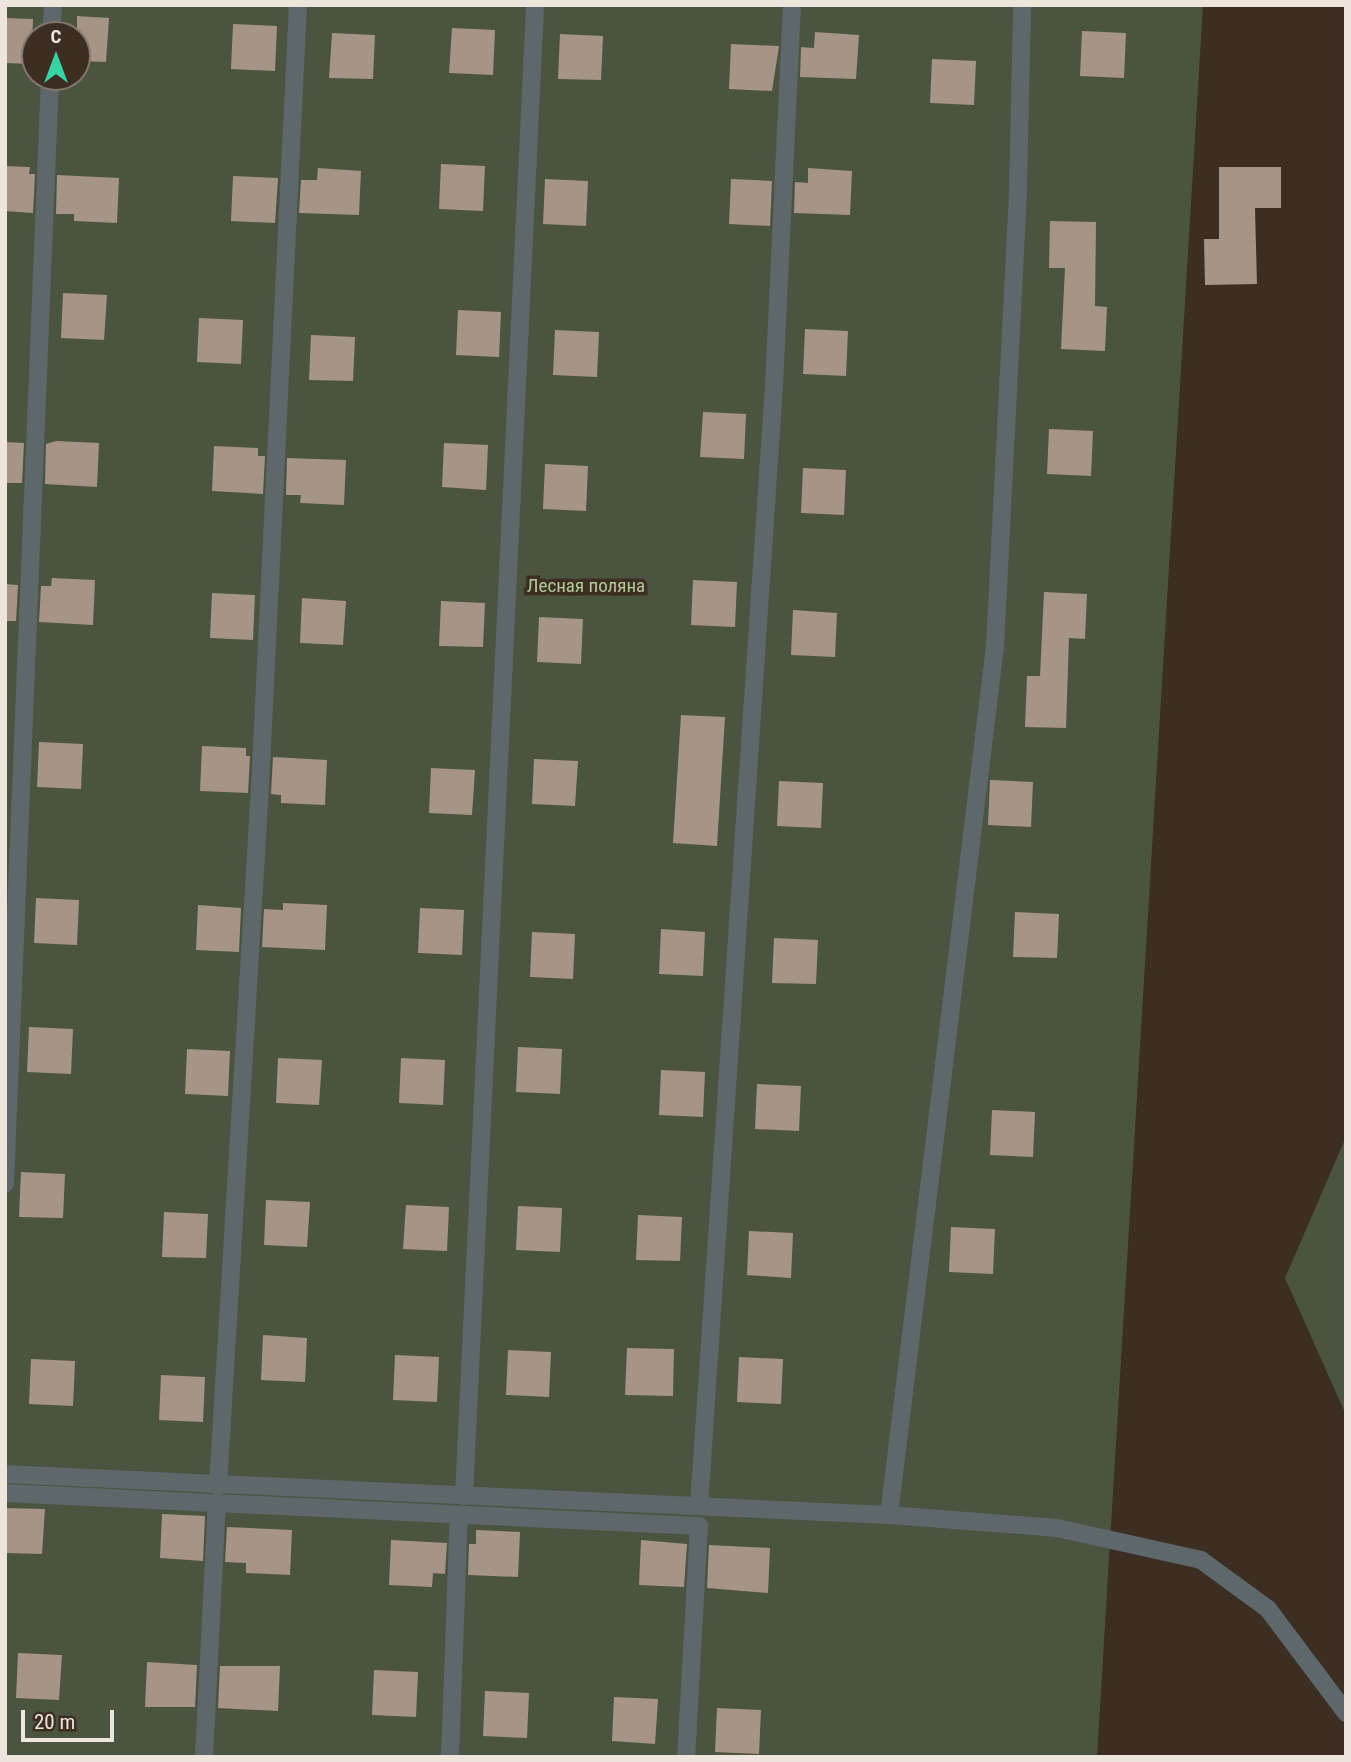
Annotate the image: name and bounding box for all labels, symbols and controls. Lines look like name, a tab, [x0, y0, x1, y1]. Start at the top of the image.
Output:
north arrow	[21, 21, 91, 91]
text: С	[51, 25, 61, 48]
park label: Лесная поляна	[527, 575, 645, 597]
scale bar	[24, 1696, 117, 1740]
text: 20 m	[34, 1710, 75, 1734]

